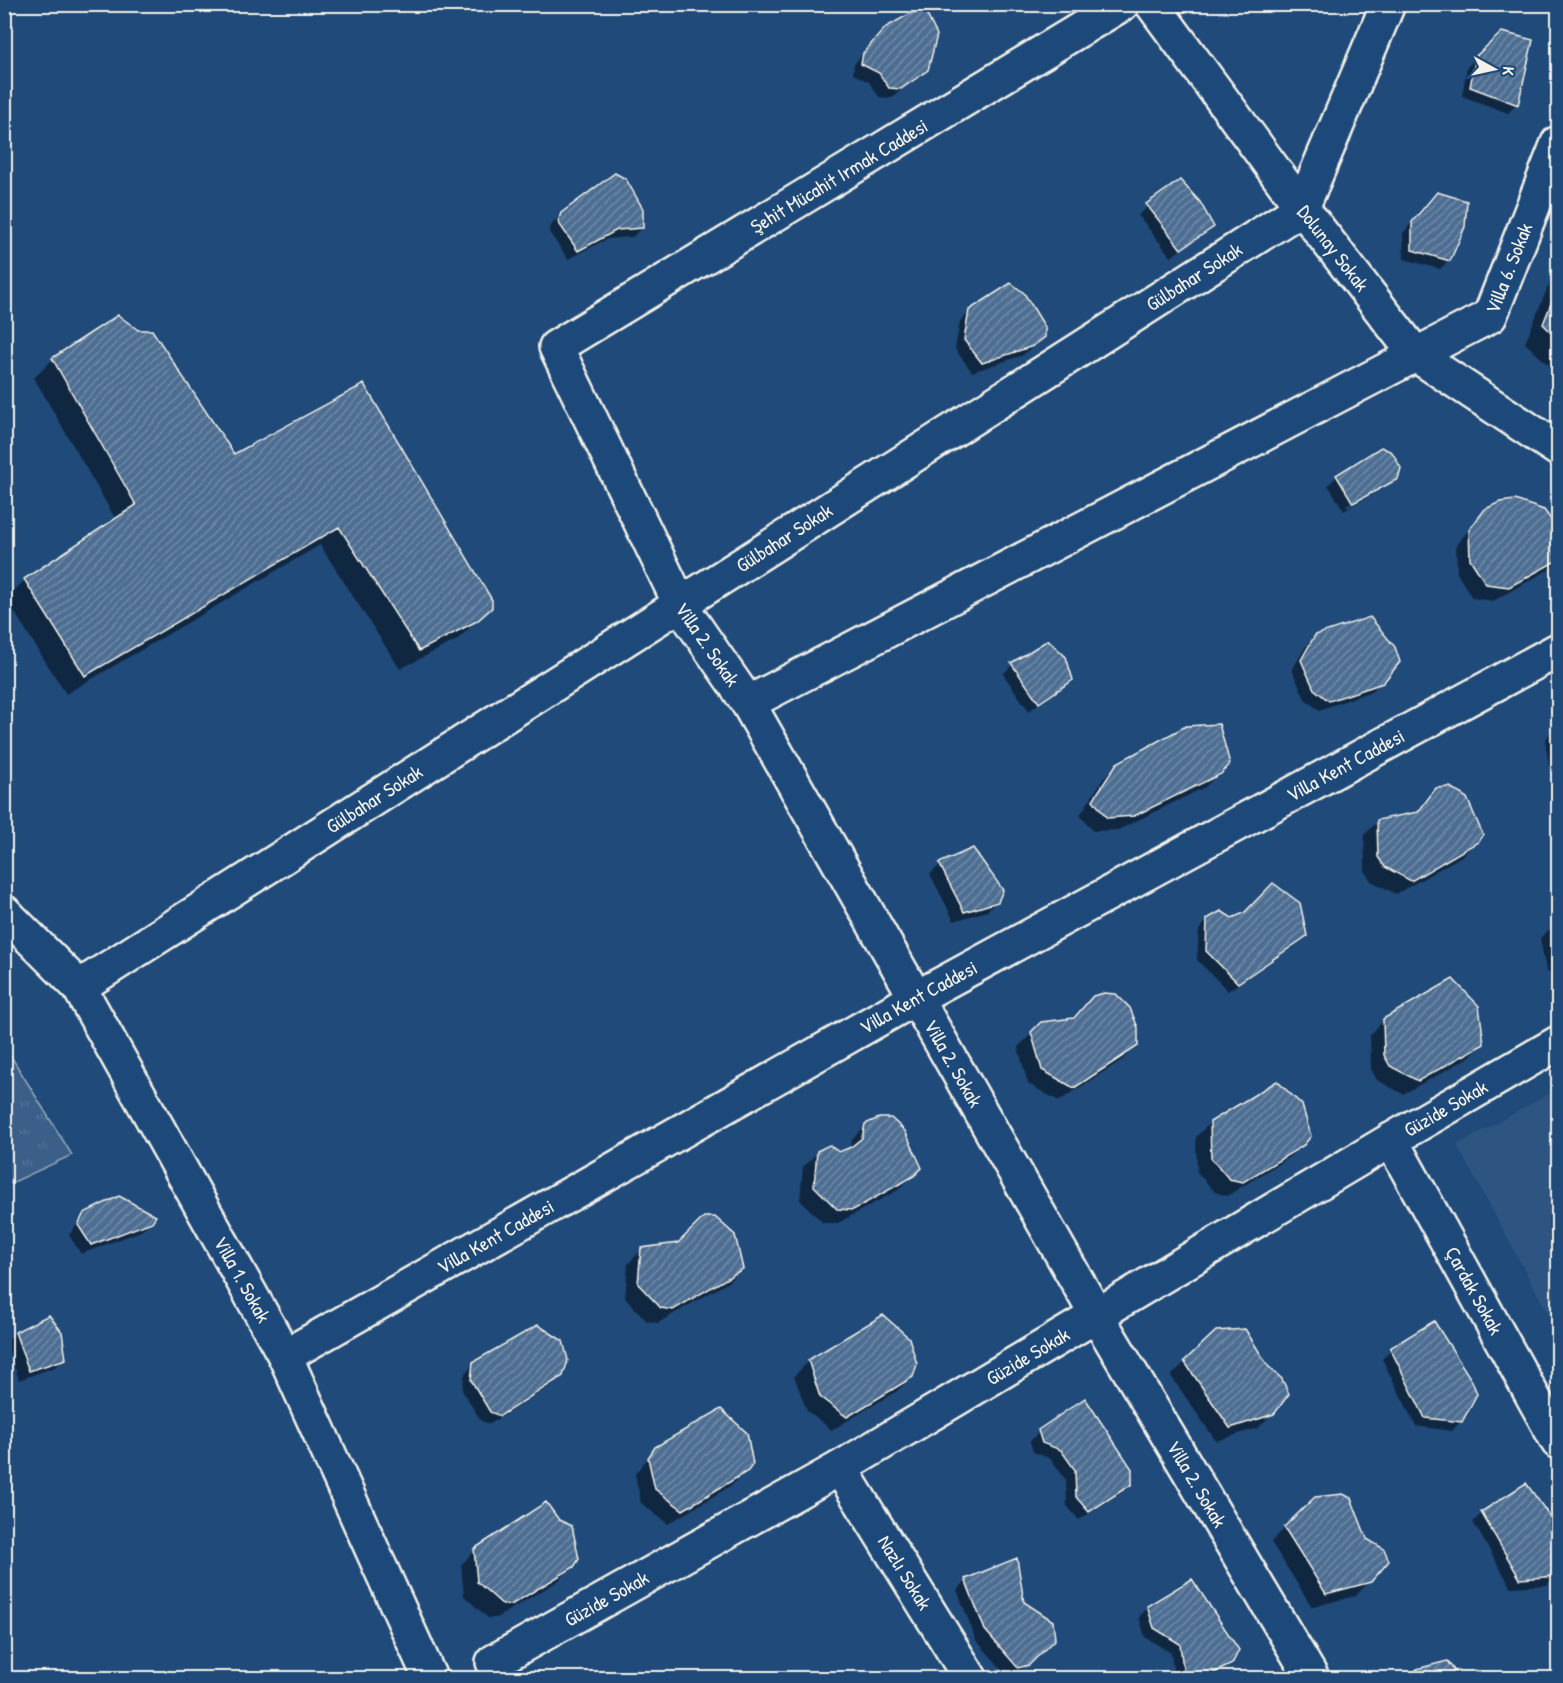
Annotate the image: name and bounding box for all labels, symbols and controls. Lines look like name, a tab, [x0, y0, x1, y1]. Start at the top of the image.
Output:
north arrow	[1464, 39, 1524, 99]
text: K	[1497, 65, 1520, 77]
street label: Şehit Mücahit Irmak Caddesi	[745, 112, 933, 239]
street label: Dolunay Sokak	[1291, 199, 1376, 297]
street label: Villa 6. Sokak	[1478, 219, 1538, 318]
street label: Gülbahar Sokak	[1140, 236, 1247, 317]
street label: Gülbahar Sokak	[730, 497, 837, 578]
street label: Villa 2. Sokak	[669, 597, 747, 692]
street label: Villa Kent Caddesi	[1281, 722, 1409, 808]
street label: Gülbahar Sokak	[321, 758, 427, 839]
street label: Villa Kent Caddesi	[855, 953, 982, 1040]
street label: Villa 2. Sokak	[918, 1014, 989, 1112]
street label: Güzide Sokak	[1399, 1073, 1492, 1143]
street label: Villa Kent Caddesi	[432, 1192, 559, 1280]
street label: Villa 1. Sokak	[208, 1231, 278, 1327]
street label: Çardak Sokak	[1439, 1241, 1510, 1339]
street label: Güzide Sokak	[981, 1321, 1074, 1391]
street label: Villa 2. Sokak	[1161, 1435, 1233, 1532]
street label: Nazlı Sokak	[872, 1530, 939, 1615]
street label: Güzide Sokak	[559, 1564, 653, 1633]

